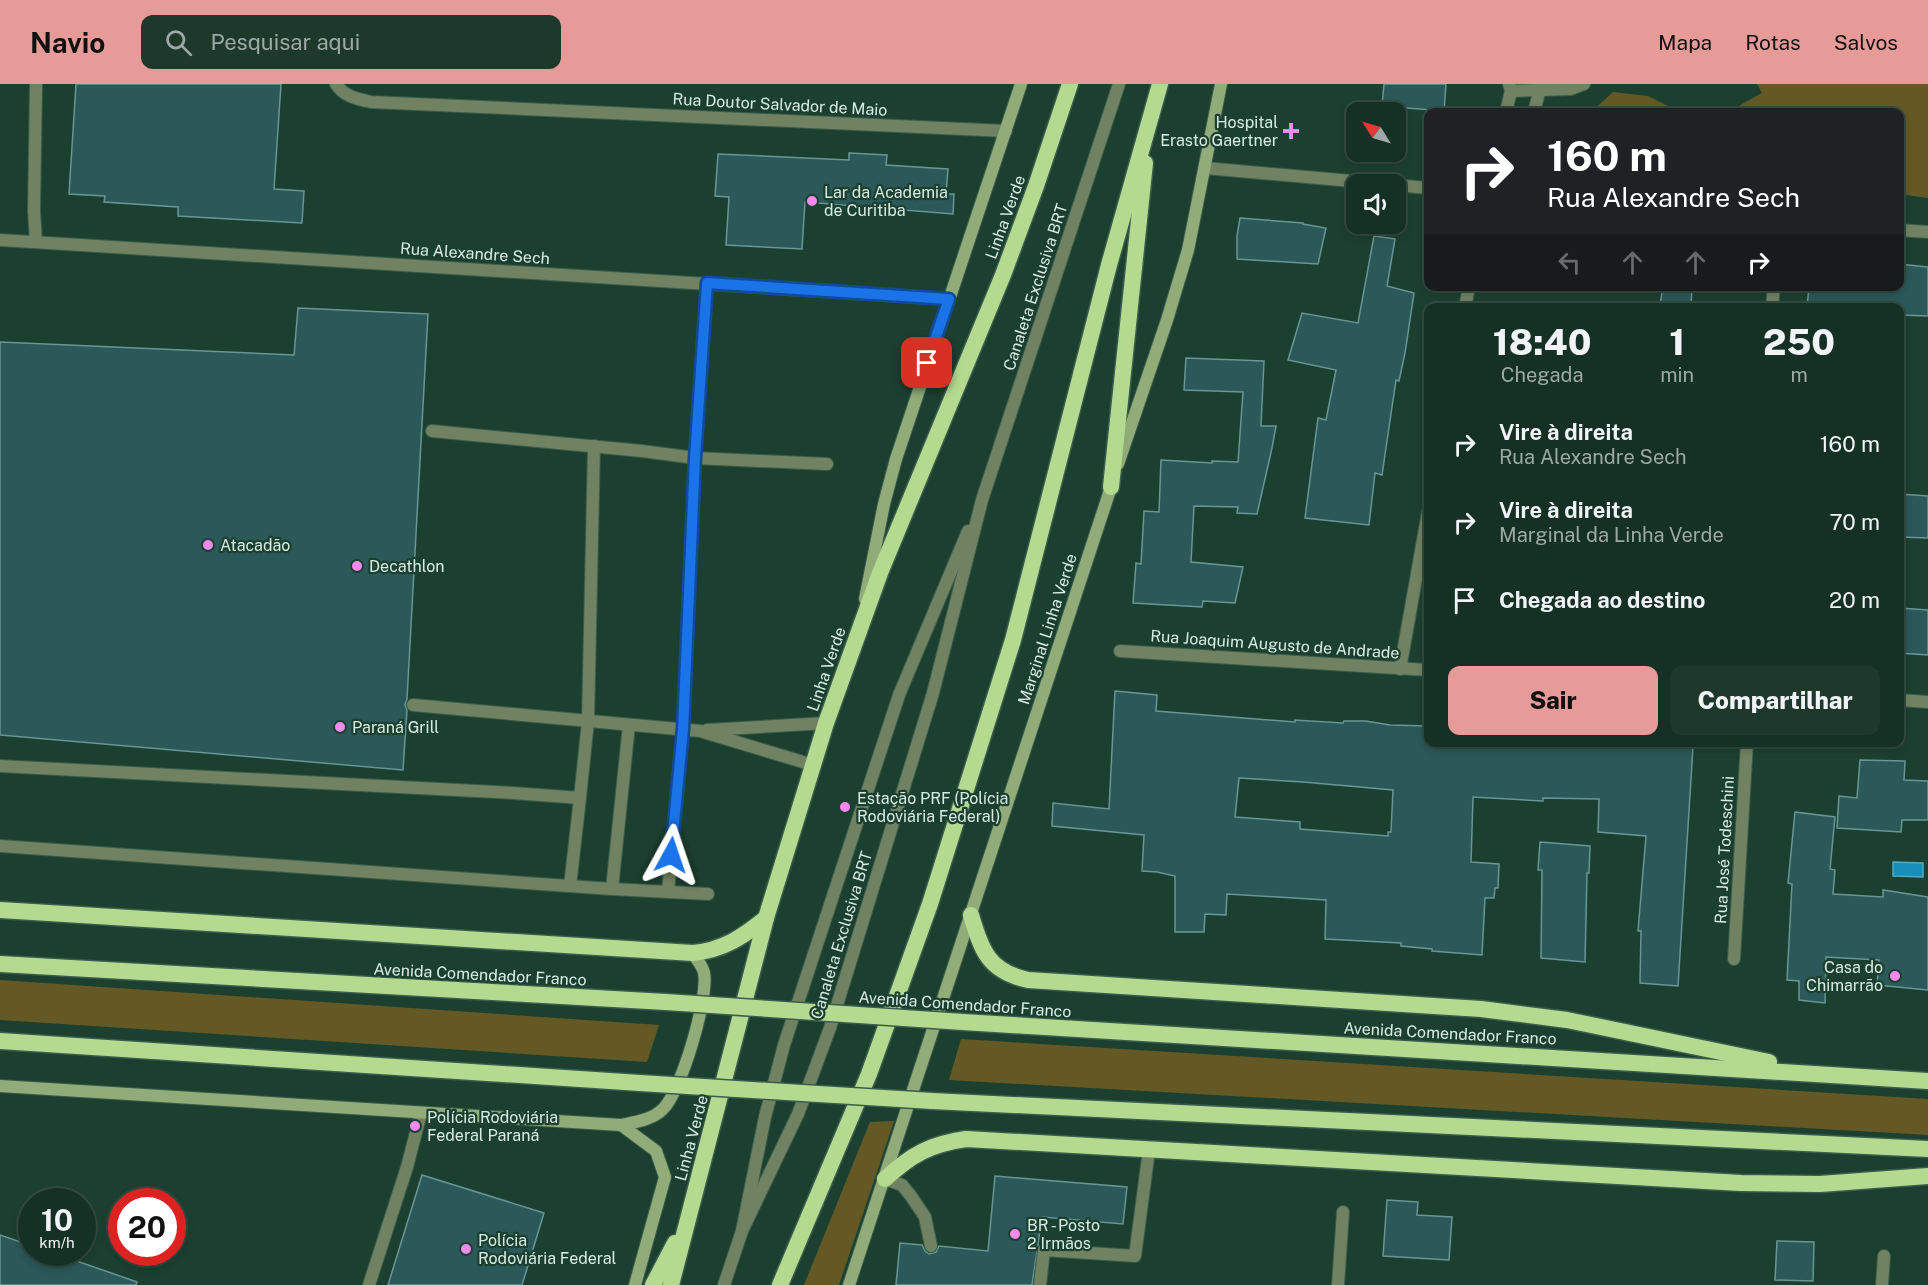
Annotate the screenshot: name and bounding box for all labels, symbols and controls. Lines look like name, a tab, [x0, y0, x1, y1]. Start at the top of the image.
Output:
search box	[141, 15, 561, 69]
text: Navio	[30, 26, 105, 59]
icon: search	[162, 26, 195, 59]
text: Pesquisar aqui	[210, 29, 360, 55]
text: Mapa	[1658, 30, 1712, 55]
text: Rotas	[1745, 30, 1801, 55]
text: Salvos	[1834, 30, 1898, 55]
street label: Rua Doutor Salvador de Maio	[672, 89, 888, 120]
north arrow	[1346, 102, 1406, 162]
map controls	[1346, 102, 1406, 234]
place label: Hospital Erasto Gaertner	[1160, 113, 1278, 150]
marker: Hospital Erasto Gaertner	[1282, 122, 1300, 140]
text: 160 m	[1547, 131, 1667, 180]
icon: right	[1448, 132, 1526, 210]
street label: Linha Verde	[982, 173, 1029, 262]
button: sound	[1346, 174, 1406, 234]
text: Rua Alexandre Sech	[1547, 181, 1800, 213]
place label: Lar da Academia de Curitiba	[824, 183, 948, 220]
marker: Lar da Academia de Curitiba	[805, 194, 819, 208]
street label: Canaleta Exclusiva BRT	[999, 201, 1072, 373]
street label: Rua Alexandre Sech	[399, 239, 550, 268]
icon: left	[1553, 246, 1586, 279]
icon: ahead	[1616, 246, 1649, 279]
icon: ahead	[1679, 246, 1712, 279]
icon: right	[1742, 246, 1775, 279]
text: 18:40	[1493, 321, 1591, 363]
text: 1	[1669, 321, 1685, 363]
text: 250	[1763, 321, 1835, 363]
pin	[901, 337, 952, 388]
icon: arrive	[910, 346, 943, 379]
text: Chegada	[1501, 363, 1584, 387]
text: min	[1660, 363, 1694, 387]
text: m	[1790, 363, 1808, 387]
text: Vire à direita	[1499, 419, 1633, 445]
icon: right	[1448, 428, 1481, 461]
text: 160 m	[1820, 431, 1880, 457]
text: Rua Alexandre Sech	[1499, 445, 1687, 469]
text: Vire à direita	[1499, 497, 1633, 523]
icon: right	[1448, 506, 1481, 539]
text: 70 m	[1829, 509, 1880, 535]
text: Marginal da Linha Verde	[1499, 523, 1724, 547]
place label: Atacadão	[220, 536, 290, 555]
marker: Atacadão	[201, 538, 215, 552]
street label: Marginal Linha Verde	[1014, 551, 1081, 707]
place label: Decathlon	[369, 557, 444, 576]
marker: Decathlon	[350, 559, 364, 573]
icon: arrive	[1448, 584, 1481, 617]
text: Chegada ao destino	[1499, 587, 1705, 613]
text: 20 m	[1829, 587, 1880, 613]
street label: Linha Verde	[803, 624, 850, 714]
street label: Rua Joaquim Augusto de Andrade	[1150, 626, 1400, 663]
button: Sair	[1448, 666, 1658, 735]
button: Compartilhar	[1670, 666, 1880, 735]
place label: Paraná Grill	[352, 718, 439, 737]
marker: Paraná Grill	[333, 720, 347, 734]
street label: Rua José Todeschini	[1711, 776, 1738, 924]
place label: Estação PRF (Polícia Rodoviária Federal)	[857, 789, 1008, 826]
marker: Estação PRF (Polícia Rodoviária Federal)	[838, 800, 852, 814]
position arrow	[639, 823, 703, 887]
street label: Canaleta Exclusiva BRT	[807, 848, 876, 1021]
place label: Casa do Chimarrão	[1806, 958, 1883, 995]
street label: Avenida Comendador Franco	[373, 959, 587, 990]
marker: Casa do Chimarrão	[1888, 969, 1902, 983]
street label: Avenida Comendador Franco	[858, 988, 1072, 1021]
street label: Avenida Comendador Franco	[1343, 1018, 1557, 1049]
street label: Linha Verde	[671, 1093, 712, 1183]
place label: Polícia Rodoviária Federal Paraná	[427, 1108, 558, 1145]
marker: Polícia Rodoviária Federal Paraná	[408, 1119, 422, 1133]
speed limit sign: 20	[108, 1188, 186, 1266]
text: 10	[41, 1202, 73, 1238]
place label: BR - Posto 2 Irmãos	[1027, 1216, 1100, 1253]
marker: BR - Posto 2 Irmãos	[1008, 1227, 1022, 1241]
place label: Polícia Rodoviária Federal	[478, 1231, 617, 1268]
text: km/h	[39, 1234, 75, 1251]
marker: Polícia Rodoviária Federal	[459, 1242, 473, 1256]

